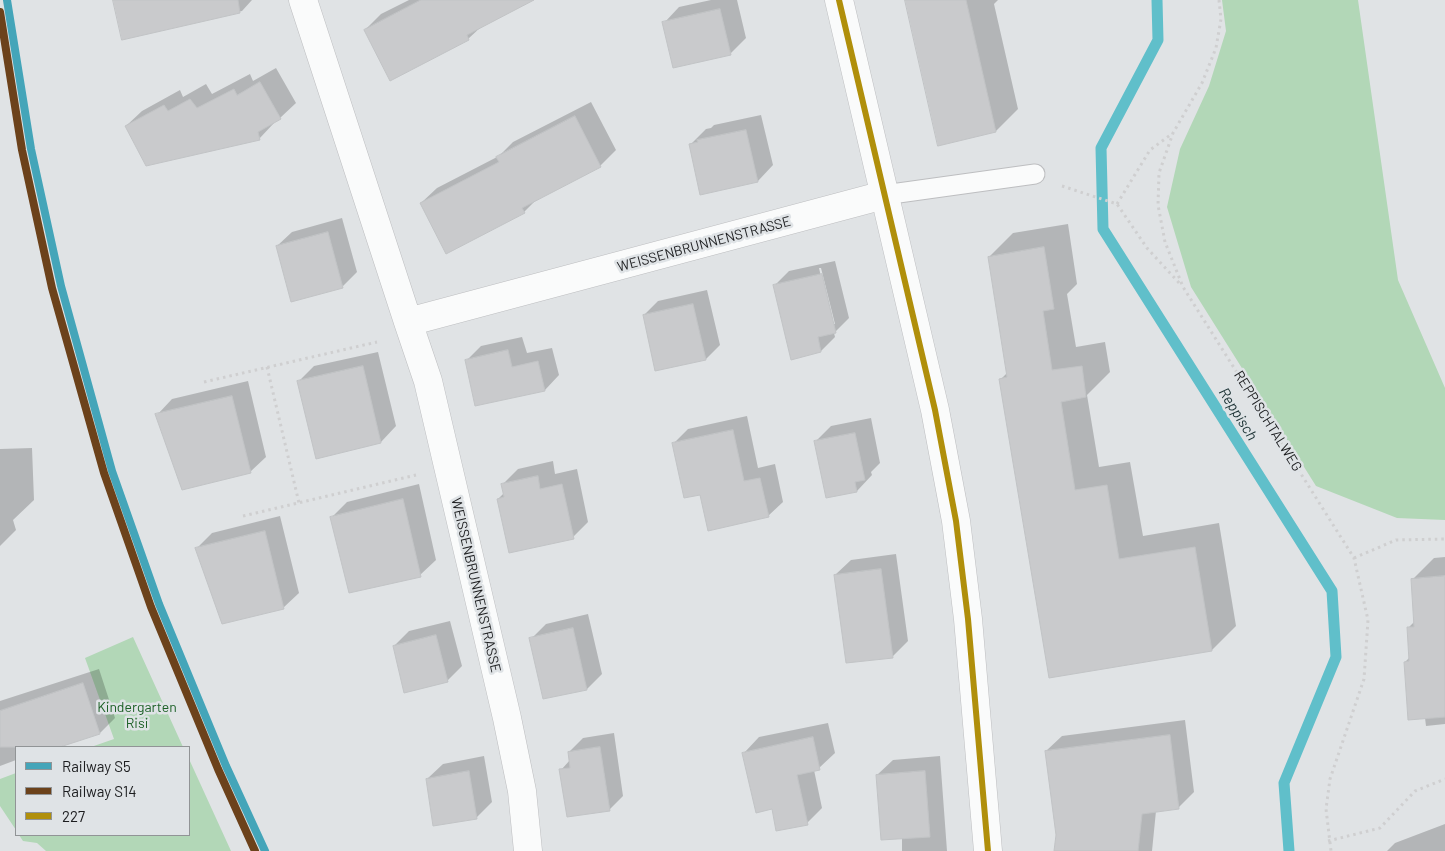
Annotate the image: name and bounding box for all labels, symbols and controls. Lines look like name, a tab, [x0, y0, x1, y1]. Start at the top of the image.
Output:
street label: WEISSENBRUNNENSTRASSE	[615, 213, 793, 275]
street label: REPPISCHTALWEG	[1230, 368, 1306, 474]
water label: Reppisch	[1215, 384, 1261, 444]
street label: WEISSENBRUNNENSTRASSE	[448, 496, 504, 674]
park label: Kindergarten Risi	[97, 699, 177, 732]
legend	[15, 746, 190, 836]
text: Railway S5	[62, 757, 131, 775]
text: Railway S14	[62, 782, 137, 800]
text: 227	[62, 807, 85, 825]

